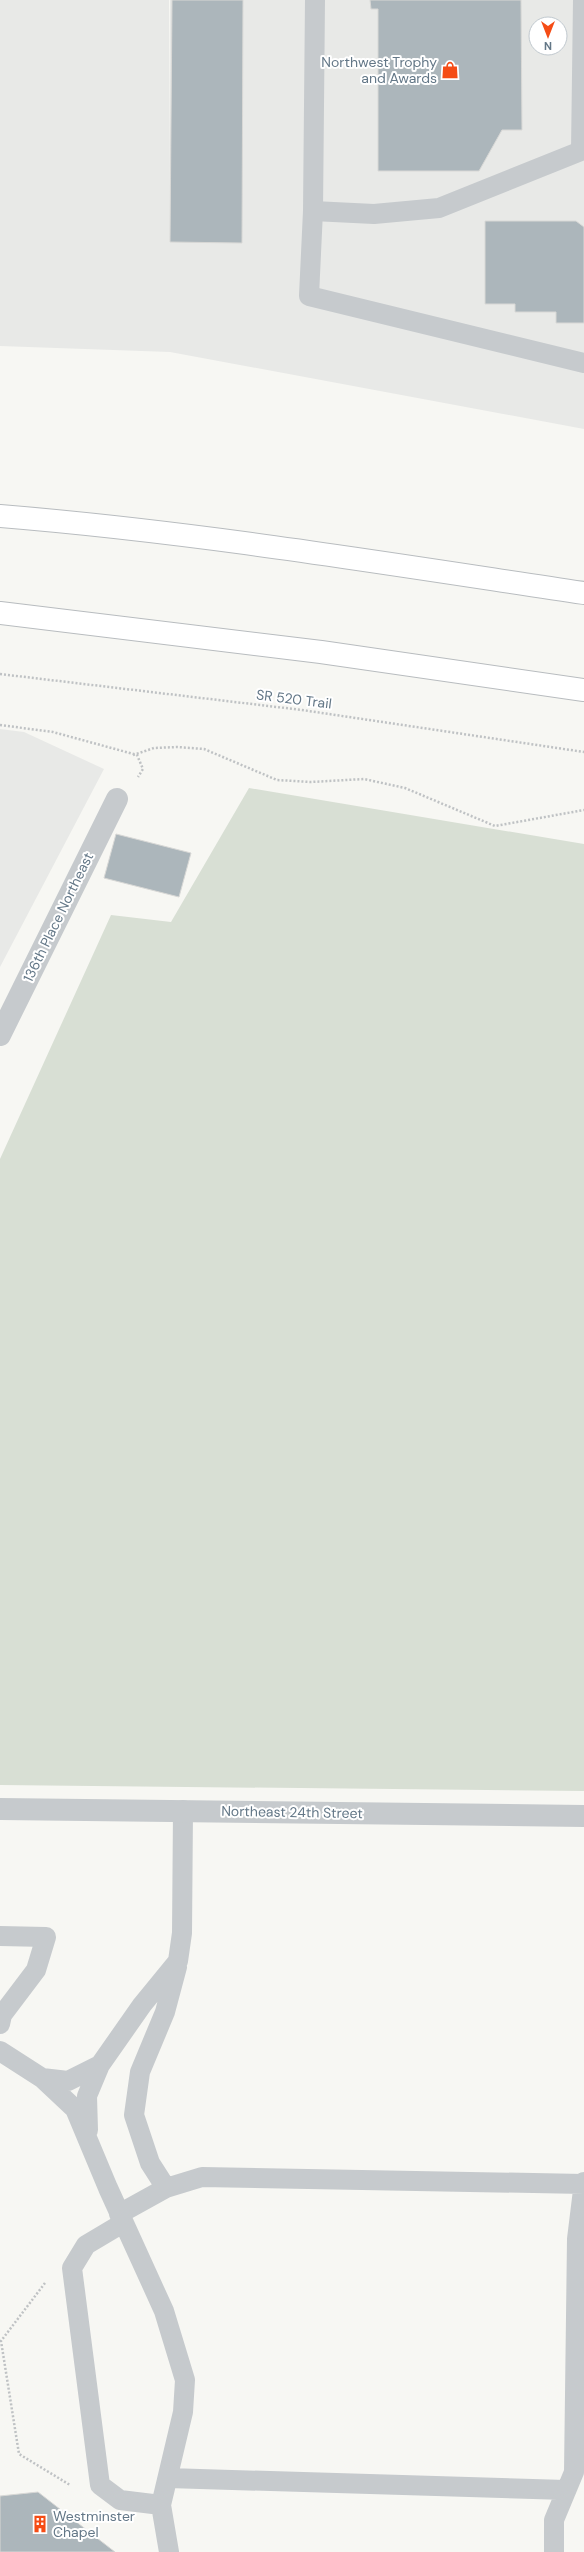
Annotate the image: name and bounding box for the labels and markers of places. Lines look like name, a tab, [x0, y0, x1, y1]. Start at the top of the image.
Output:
place label: Northwest Trophy and Awards	[321, 53, 437, 87]
shop icon: Northwest Trophy and Awards	[440, 60, 460, 80]
place label: Westminster Chapel	[53, 2507, 135, 2541]
building icon: Westminster Chapel	[30, 2514, 50, 2534]

